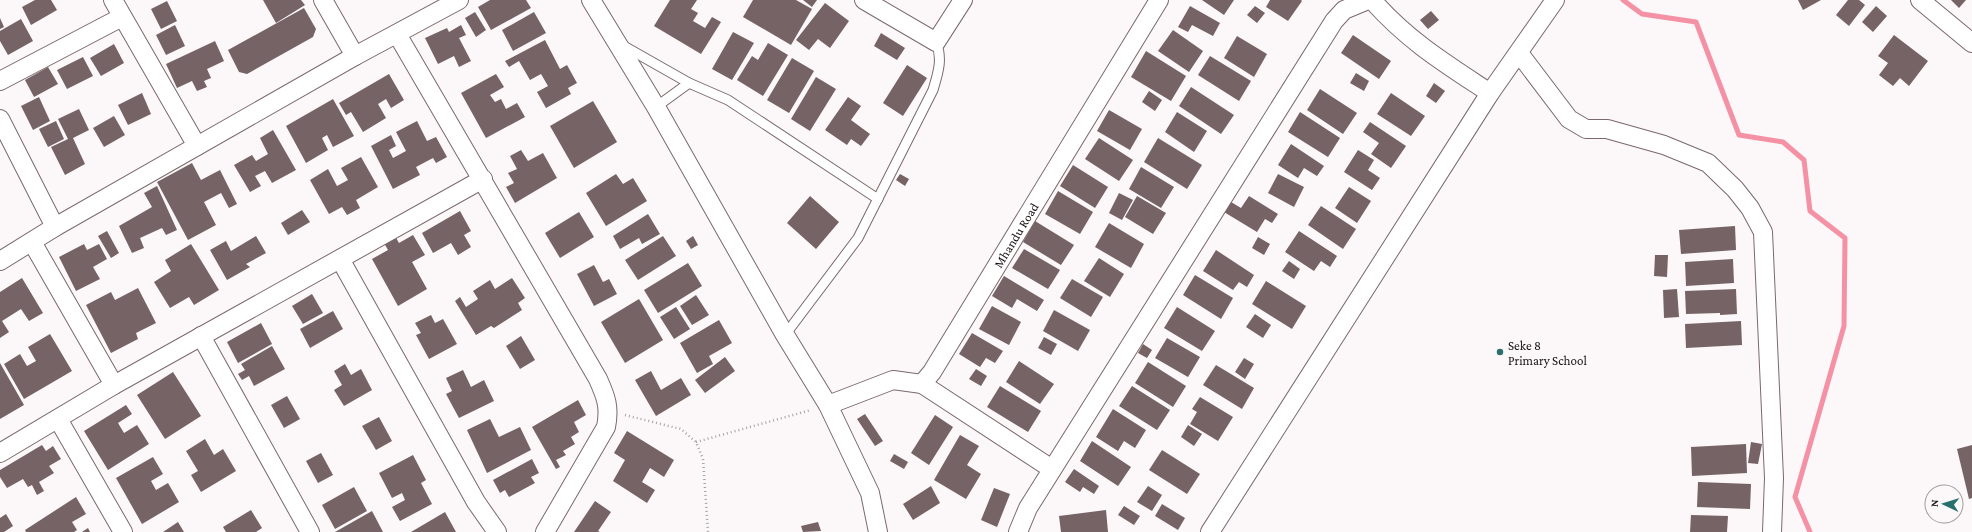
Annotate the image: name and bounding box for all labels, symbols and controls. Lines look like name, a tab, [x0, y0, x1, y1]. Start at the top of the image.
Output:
street label: Mhandu Road	[991, 200, 1042, 271]
place label: Seke 8 Primary School	[1508, 338, 1587, 368]
marker: Seke 8 Primary School	[1495, 347, 1505, 357]
north arrow	[1924, 484, 1964, 524]
text: N	[1928, 499, 1940, 507]

